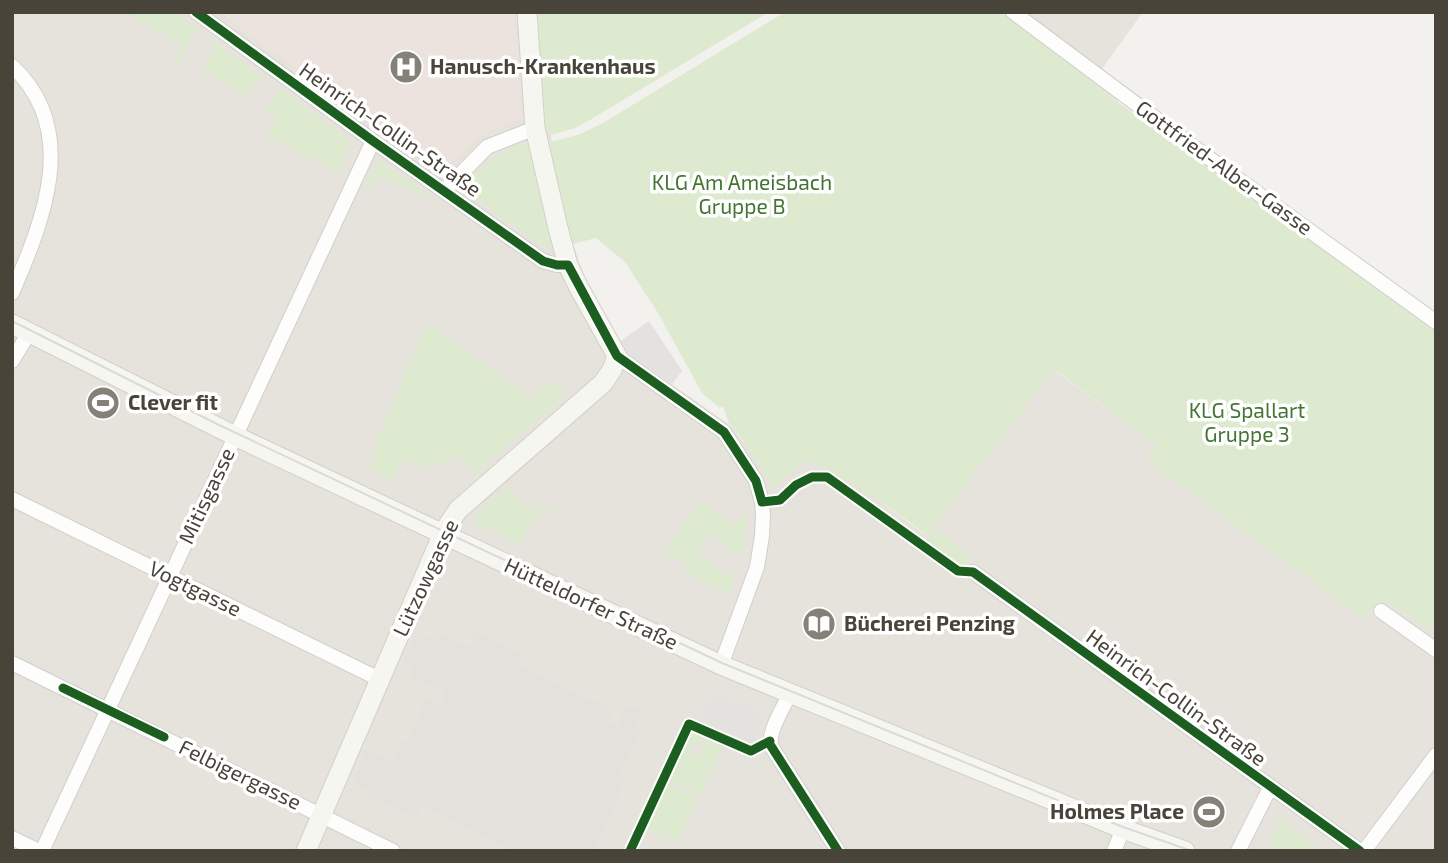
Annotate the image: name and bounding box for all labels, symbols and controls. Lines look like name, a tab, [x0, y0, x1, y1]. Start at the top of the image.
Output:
hospital icon: Hanusch-Krankenhaus	[387, 48, 425, 86]
place label: Hanusch-Krankenhaus	[430, 53, 656, 78]
street label: Heinrich-Collin-Straße	[295, 57, 487, 201]
street label: Gottfried-Alber-Gasse	[1132, 94, 1318, 239]
park label: KLG Am Ameisbach Gruppe B	[652, 169, 832, 218]
sports icon: Clever fit	[84, 384, 122, 422]
place label: Clever fit	[128, 389, 218, 414]
park label: KLG Spallart Gruppe 3	[1189, 397, 1305, 446]
street label: Mitisgasse	[172, 443, 239, 547]
street label: Lützowgasse	[387, 515, 463, 640]
street label: Hütteldorfer Straße	[501, 551, 682, 654]
street label: Vogtgasse	[146, 555, 246, 621]
library icon: Bücherei Penzing	[800, 605, 838, 643]
place label: Bücherei Penzing	[844, 610, 1015, 635]
street label: Heinrich-Collin-Straße	[1082, 623, 1272, 770]
street label: Felbigergasse	[176, 733, 306, 814]
sports icon: Holmes Place	[1190, 793, 1228, 831]
place label: Holmes Place	[1050, 798, 1184, 823]

